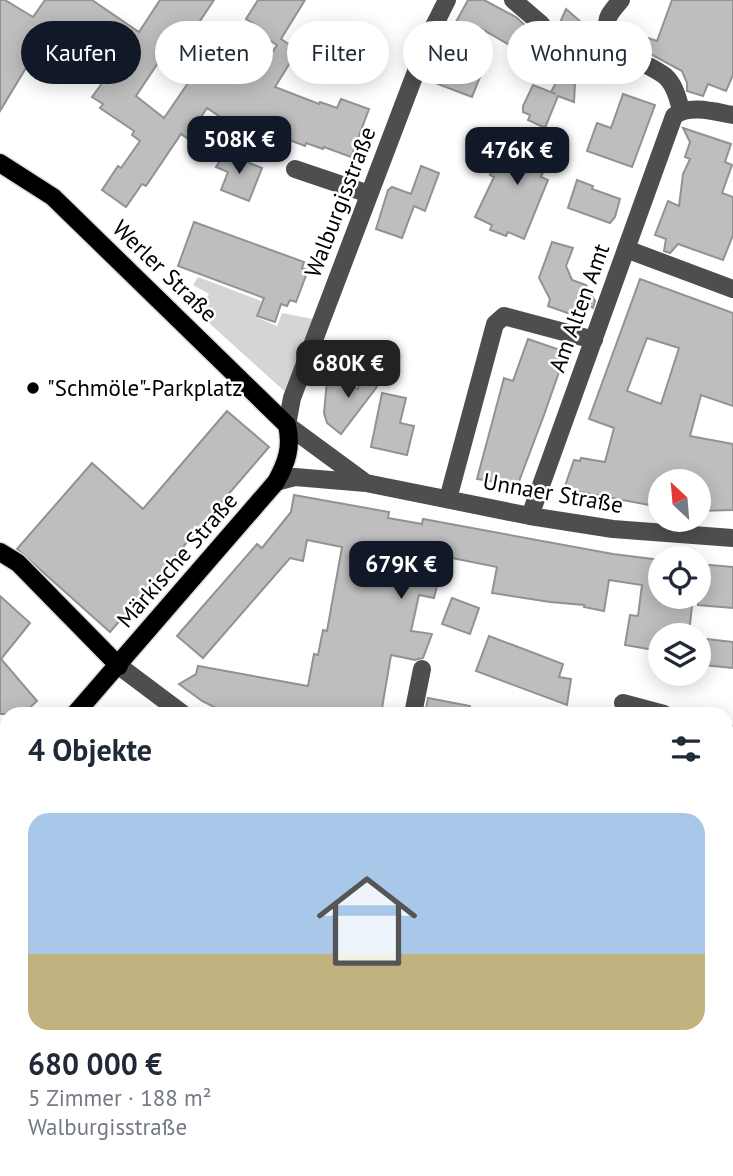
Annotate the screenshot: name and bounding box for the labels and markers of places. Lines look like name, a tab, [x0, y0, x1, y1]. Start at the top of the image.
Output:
pin: 508K €	[182, 116, 296, 176]
pin: 476K €	[460, 128, 574, 187]
pin: 680K €	[291, 340, 405, 400]
place label: "Schmöle"-Parkplatz	[47, 373, 242, 402]
marker: "Schmöle"-Parkplatz	[25, 380, 41, 396]
pin: 679K €	[344, 542, 458, 601]

